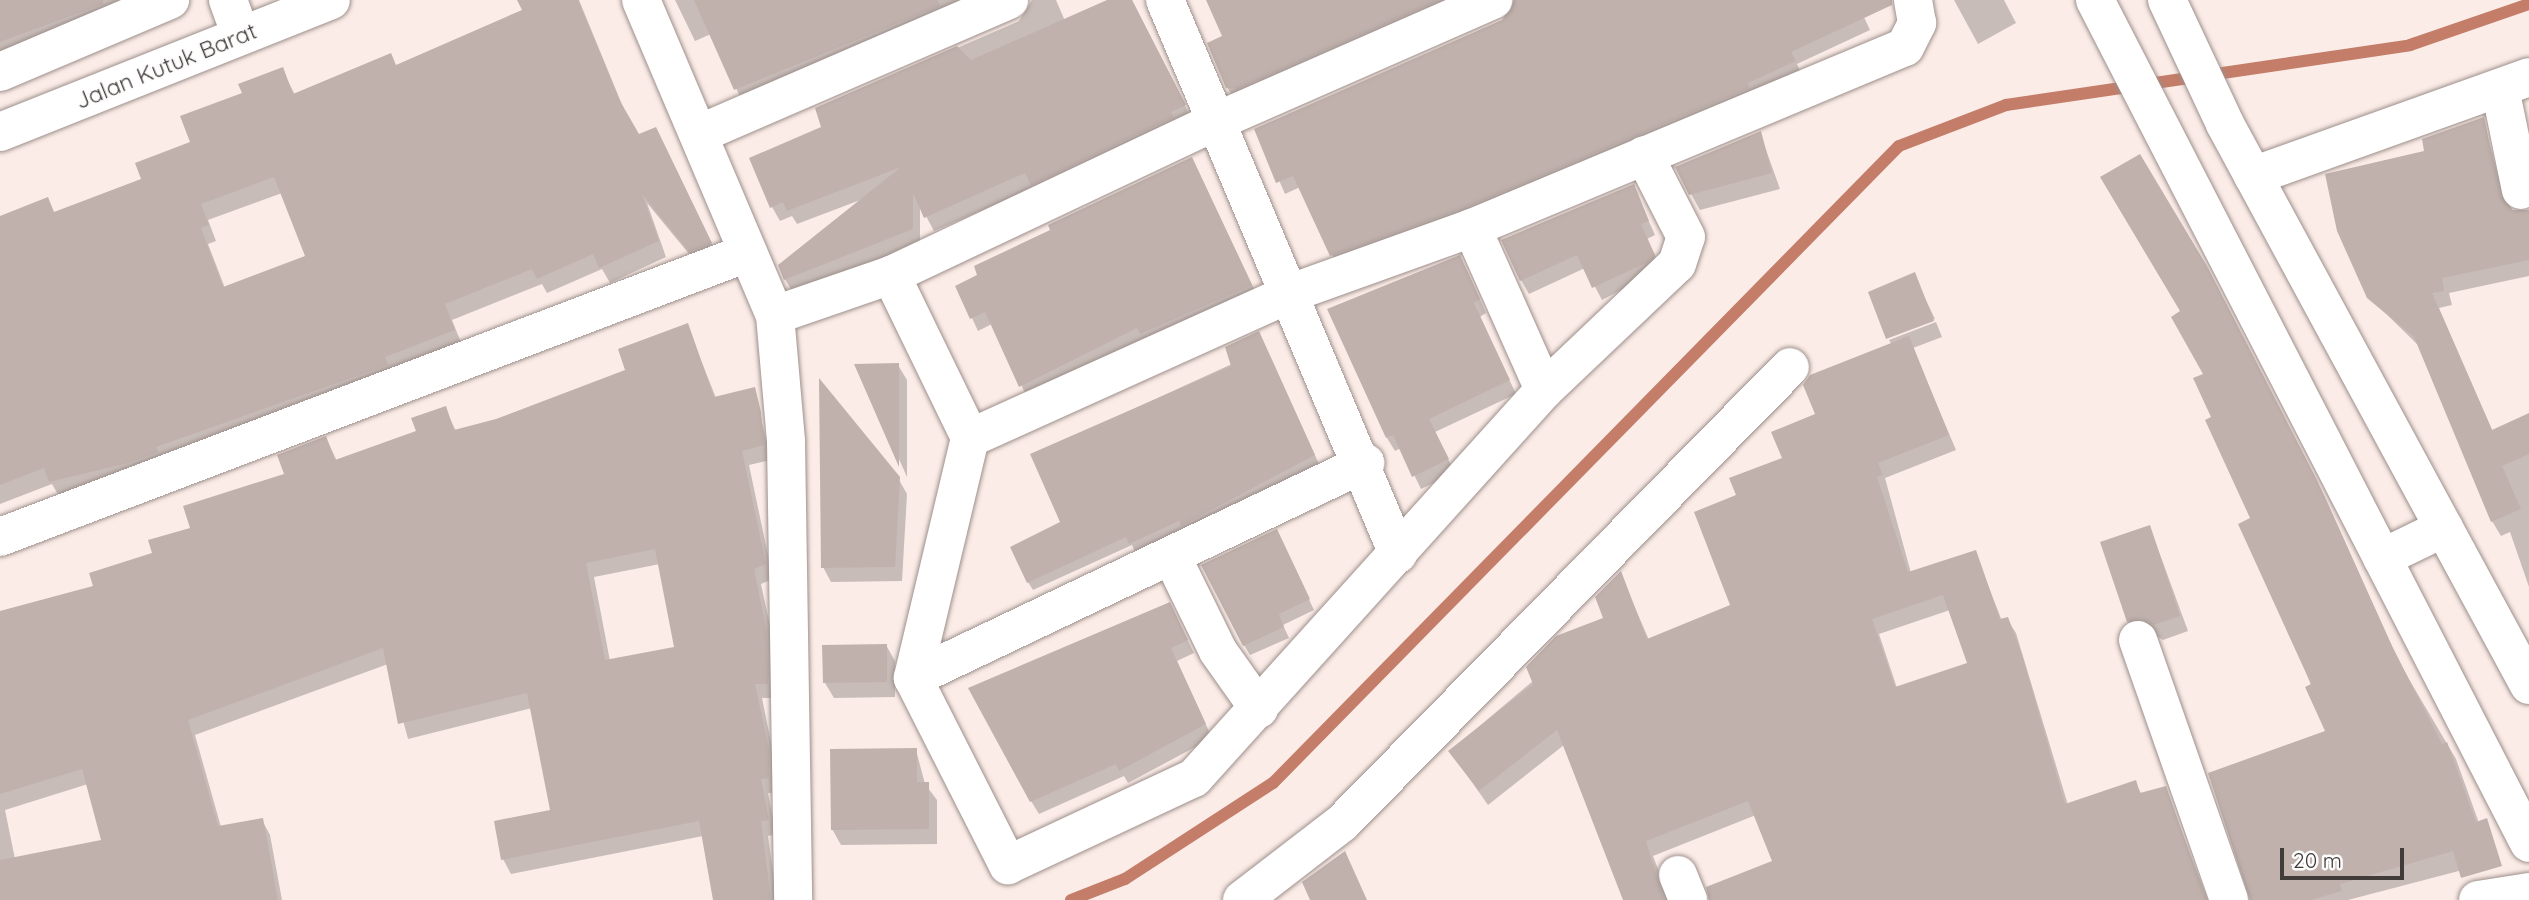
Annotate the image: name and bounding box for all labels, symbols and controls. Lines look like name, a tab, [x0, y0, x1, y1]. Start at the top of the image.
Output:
street label: Jalan Kutuk Barat	[71, 17, 261, 115]
scale bar	[2284, 834, 2408, 878]
text: 20 m	[2293, 847, 2342, 873]

